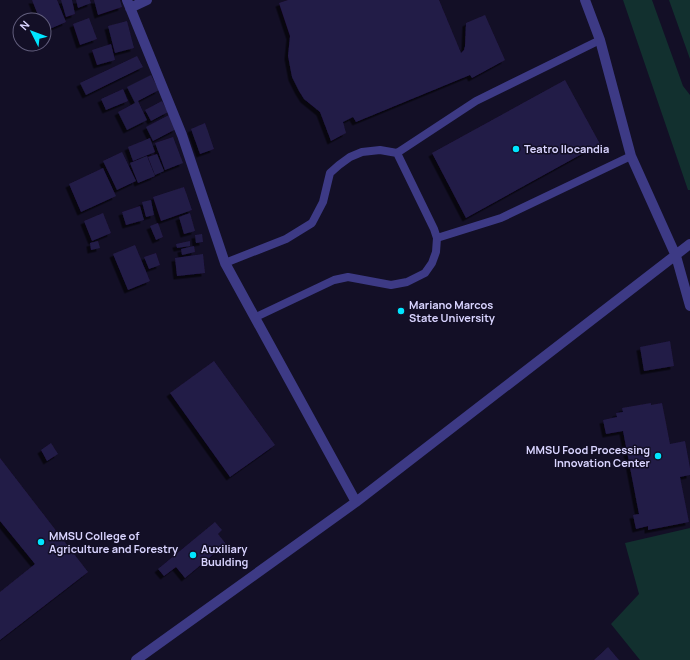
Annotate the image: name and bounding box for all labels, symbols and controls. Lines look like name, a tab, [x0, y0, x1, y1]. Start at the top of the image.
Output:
north arrow	[12, 12, 52, 52]
text: N	[16, 17, 32, 33]
place label: Teatro Ilocandia	[524, 141, 609, 156]
marker: Teatro Ilocandia	[511, 144, 521, 154]
place label: Mariano Marcos State University	[409, 297, 496, 325]
marker: Mariano Marcos State University	[396, 306, 406, 316]
place label: MMSU Food Processing Innovation Center	[526, 442, 651, 470]
marker: MMSU Food Processing Innovation Center	[653, 451, 663, 461]
place label: MMSU College of Agriculture and Forestry	[49, 528, 179, 556]
marker: MMSU College of Agriculture and Forestry	[36, 537, 46, 547]
place label: Auxiliary Buulding	[201, 541, 248, 569]
marker: Auxiliary Buulding	[188, 550, 198, 560]

